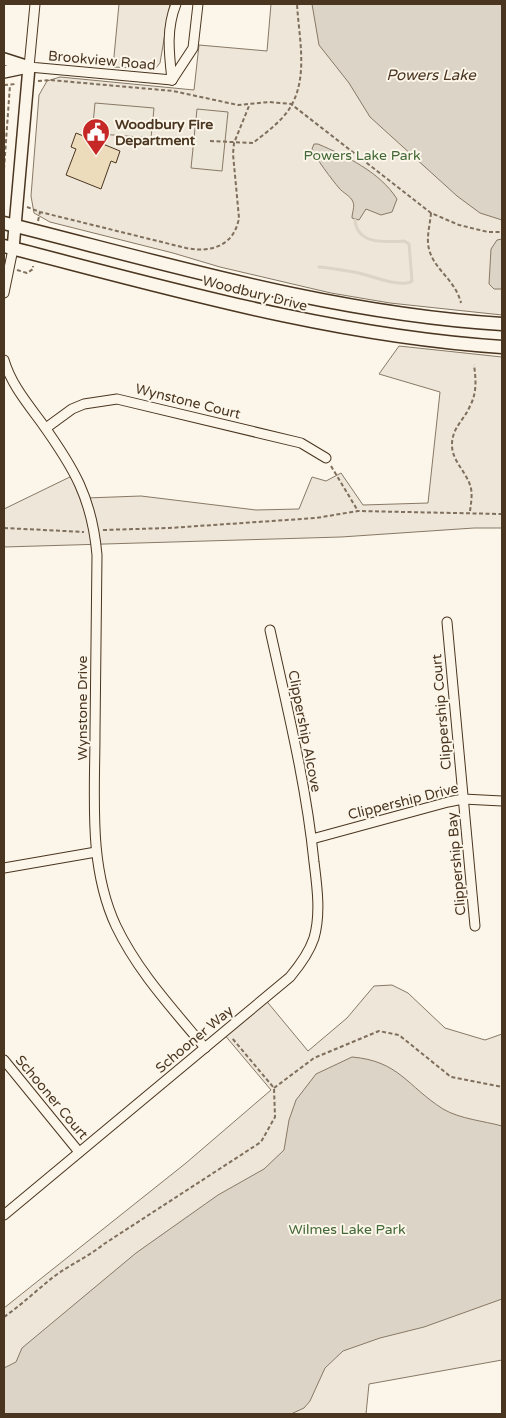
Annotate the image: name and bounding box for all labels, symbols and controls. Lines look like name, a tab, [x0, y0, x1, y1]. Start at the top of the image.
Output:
street label: Brookview Road	[47, 47, 157, 74]
water label: Powers Lake	[386, 66, 477, 84]
place label: Woodbury Fire Department	[115, 116, 213, 149]
public building icon: Woodbury Fire Department	[81, 117, 111, 156]
park label: Powers Lake Park	[303, 147, 421, 164]
street label: Woodbury Drive	[201, 272, 309, 315]
street label: Wynstone Court	[134, 380, 243, 423]
street label: Clippership Court	[428, 653, 455, 771]
street label: Wynstone Drive	[74, 655, 91, 761]
street label: Clippership Alcove	[284, 669, 325, 794]
street label: Clippership Drive	[346, 780, 460, 823]
street label: Clippership Bay	[443, 811, 469, 916]
street label: Schooner Way	[152, 1002, 237, 1077]
street label: Schooner Court	[12, 1052, 92, 1143]
park label: Wilmes Lake Park	[288, 1221, 406, 1238]

